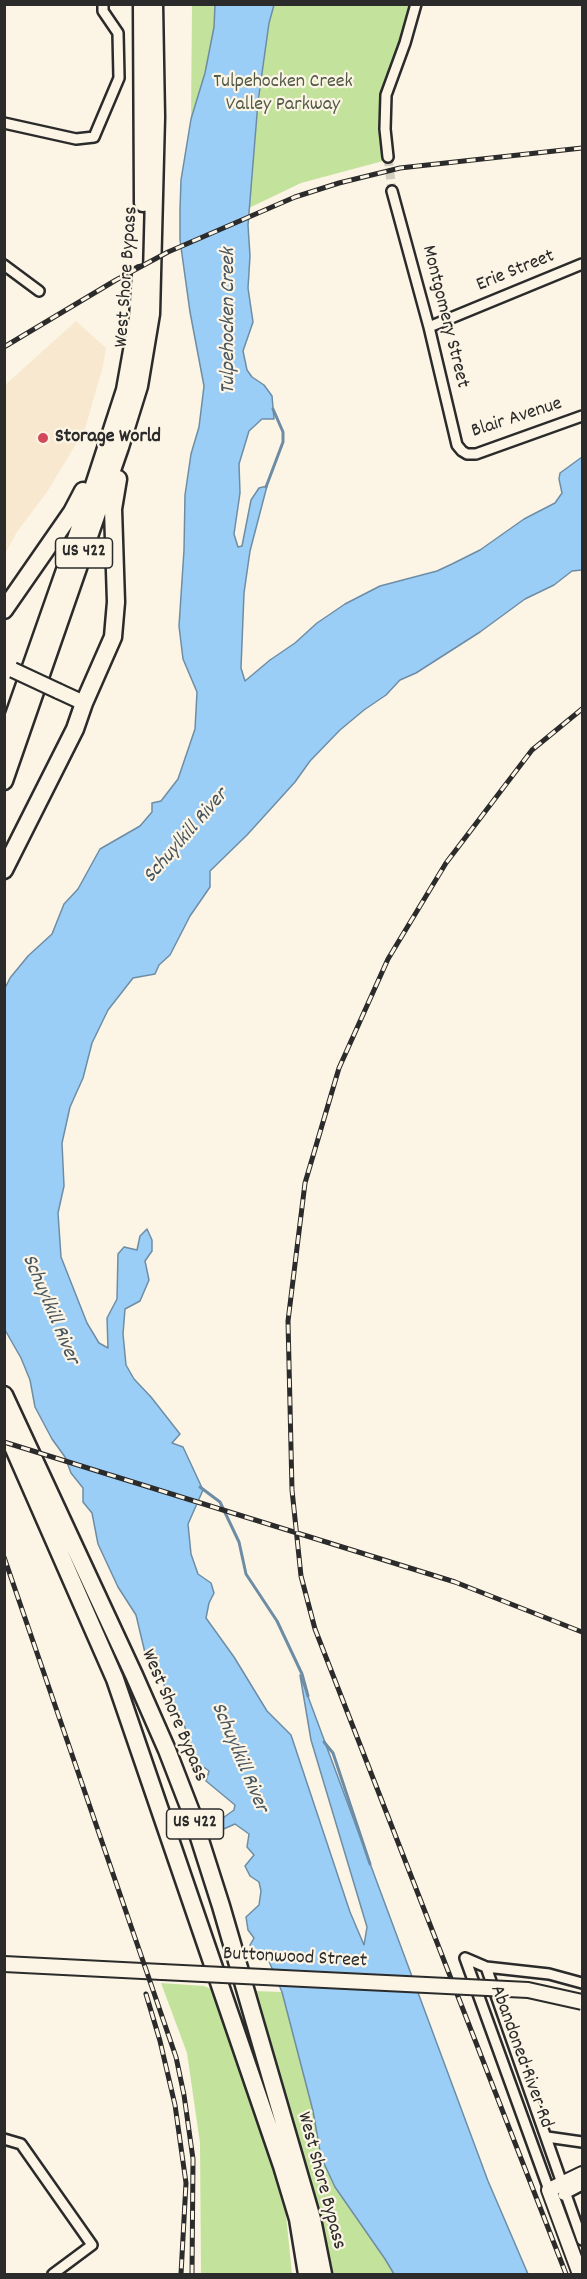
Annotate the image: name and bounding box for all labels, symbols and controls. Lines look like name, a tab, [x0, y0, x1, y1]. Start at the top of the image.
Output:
park label: Tulpehocken Creek Valley Parkway	[213, 71, 353, 118]
street label: West Shore Bypass	[111, 206, 145, 348]
street label: Montgomery Street	[415, 243, 473, 391]
street label: Erie Street	[473, 245, 559, 299]
water label: Tulpehocken Creek	[217, 248, 243, 394]
street label: Blair Avenue	[469, 393, 565, 445]
place label: Storage World	[55, 426, 161, 450]
marker: Storage World	[36, 431, 50, 445]
road number: US 422	[56, 538, 112, 568]
water label: Schuylkill River	[139, 785, 235, 889]
water label: Schuylkill River	[15, 1251, 83, 1369]
street label: West Shore Bypass	[134, 1646, 212, 1786]
water label: Schuylkill River	[204, 1699, 272, 1817]
road number: US 422	[166, 1809, 224, 1839]
street label: Buttonwood Street	[222, 1943, 368, 1975]
street label: Abandoned River Rd	[483, 1982, 557, 2132]
street label: West Shore Bypass	[290, 2110, 350, 2252]

